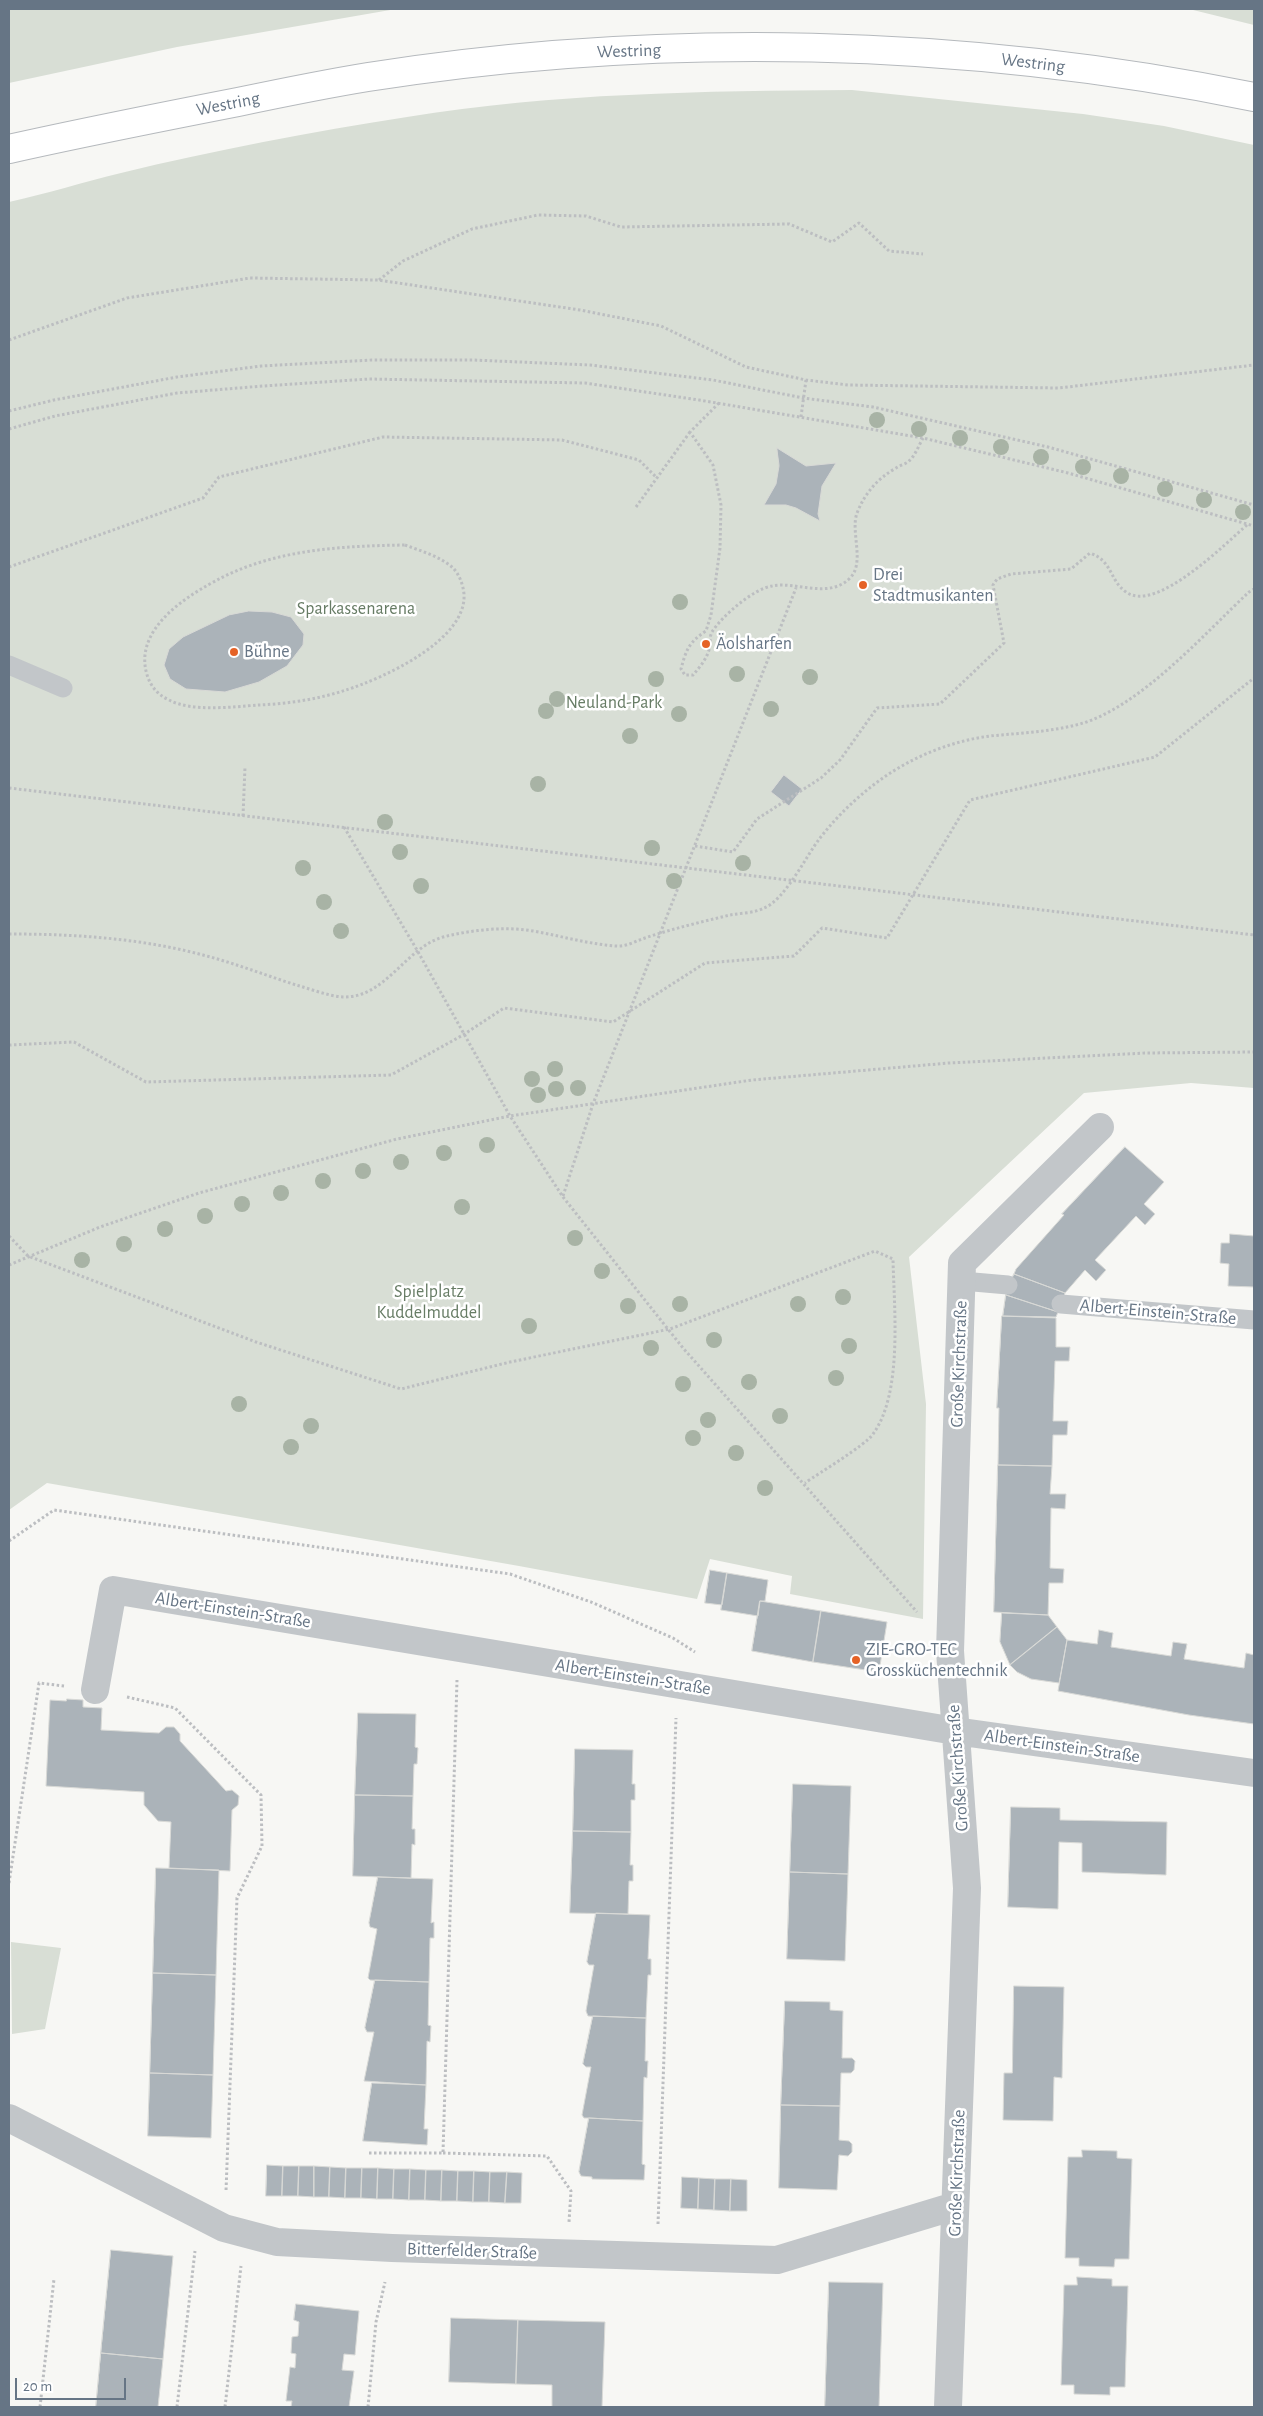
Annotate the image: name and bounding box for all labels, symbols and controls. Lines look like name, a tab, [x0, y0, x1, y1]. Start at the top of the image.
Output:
street label: Westring	[597, 39, 661, 63]
street label: Westring	[1000, 48, 1066, 78]
street label: Westring	[194, 87, 262, 121]
place label: Drei Stadtmusikanten	[873, 564, 994, 606]
marker: Drei Stadtmusikanten	[857, 579, 869, 591]
park label: Sparkassenarena	[297, 598, 415, 620]
place label: Äolsharfen	[716, 633, 792, 655]
marker: Äolsharfen	[700, 638, 712, 650]
place label: Bühne	[244, 641, 290, 663]
marker: Bühne	[228, 646, 240, 658]
park label: Neuland-Park	[566, 692, 662, 714]
park label: Spielplatz Kuddelmuddel	[376, 1281, 482, 1324]
street label: Albert-Einstein-Straße	[1079, 1294, 1237, 1330]
street label: Große Kirchstraße	[946, 1300, 972, 1428]
street label: Albert-Einstein-Straße	[154, 1587, 312, 1633]
place label: ZIE-GRO-TEC Grossküchentechnik	[866, 1639, 1007, 1682]
street label: Albert-Einstein-Straße	[554, 1654, 712, 1700]
marker: ZIE-GRO-TEC Grossküchentechnik	[850, 1654, 862, 1666]
street label: Große Kirchstraße	[943, 1704, 973, 1832]
street label: Albert-Einstein-Straße	[983, 1724, 1141, 1768]
street label: Große Kirchstraße	[944, 2109, 970, 2237]
street label: Bitterfelder Straße	[407, 2238, 537, 2264]
scale bar	[18, 2368, 129, 2400]
text: 20 m	[23, 2379, 52, 2394]

